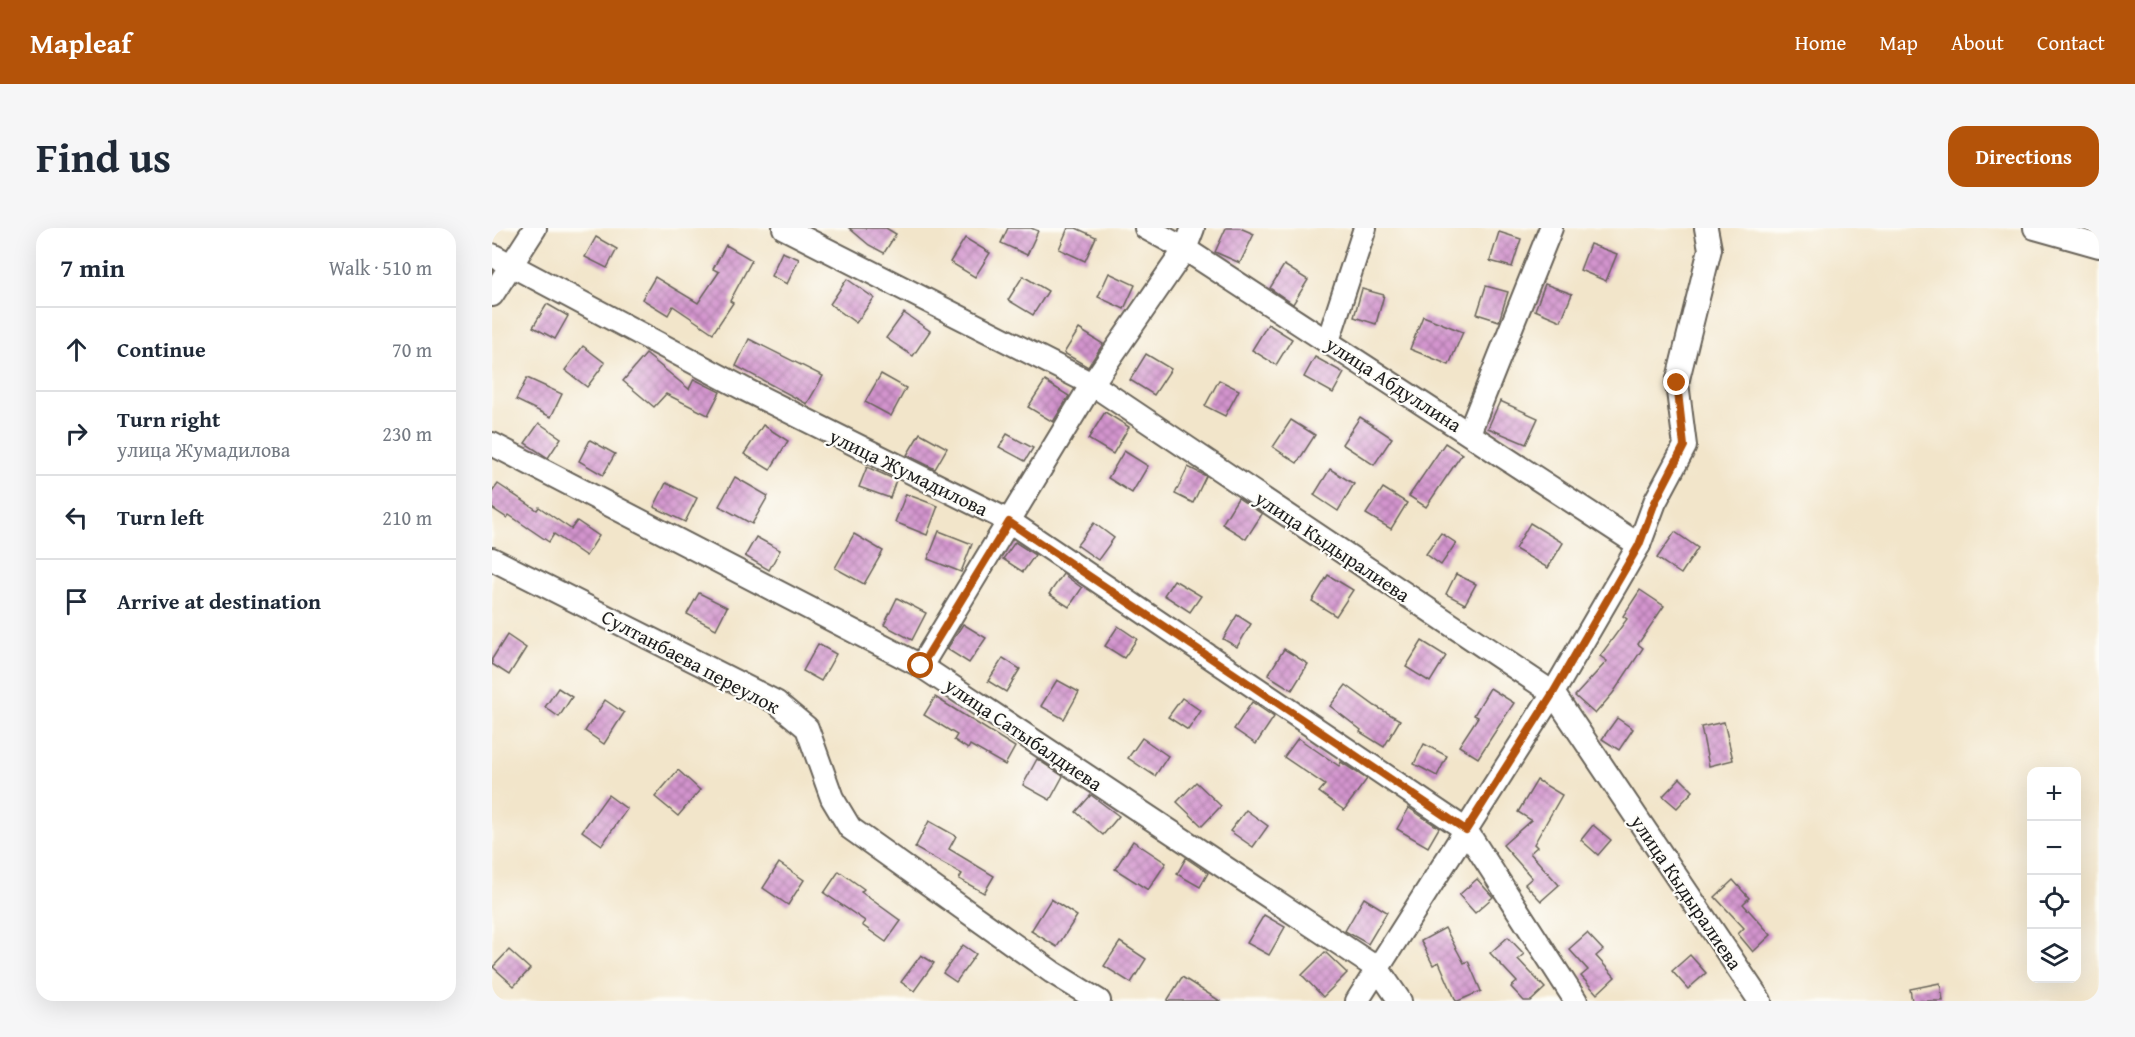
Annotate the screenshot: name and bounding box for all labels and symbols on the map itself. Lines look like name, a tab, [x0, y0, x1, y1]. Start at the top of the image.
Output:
street label: улица Абдуллина	[1319, 329, 1468, 439]
route end	[1663, 369, 1689, 395]
street label: улица Жумадилова	[824, 421, 994, 523]
street label: улица Кыдыралиева	[1249, 483, 1417, 609]
street label: Султанбаева переулок	[597, 602, 786, 721]
route start	[907, 652, 933, 678]
street label: улица Сатыбалдиева	[939, 670, 1109, 798]
street label: улица Кыдыралиева	[1624, 808, 1750, 976]

